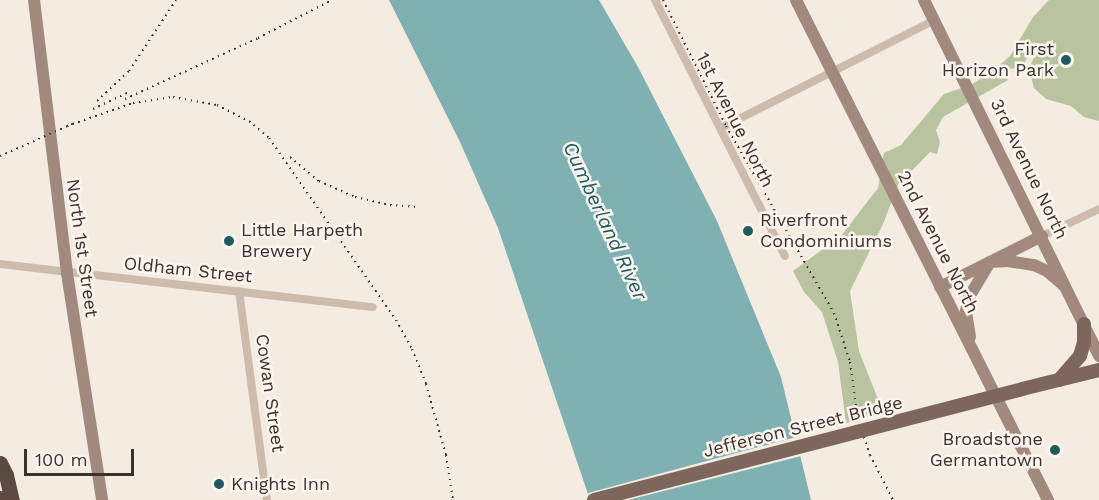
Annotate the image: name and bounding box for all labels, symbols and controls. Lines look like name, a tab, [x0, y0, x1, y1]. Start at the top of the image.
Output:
place label: First Horizon Park	[942, 39, 1054, 82]
street label: 1st Avenue North	[691, 49, 779, 191]
marker: First Horizon Park	[1059, 53, 1073, 67]
street label: 3rd Avenue North	[986, 95, 1072, 243]
water label: Cumberland River	[558, 138, 652, 304]
street label: 2nd Avenue North	[892, 167, 984, 317]
street label: North 1st Street	[62, 177, 102, 319]
place label: Riverfront Condominiums	[760, 210, 892, 252]
place label: Little Harpeth Brewery	[241, 220, 363, 262]
marker: Riverfront Condominiums	[741, 224, 755, 238]
marker: Little Harpeth Brewery	[222, 234, 236, 248]
street label: Oldham Street	[123, 253, 253, 287]
street label: Cowan Street	[251, 332, 289, 454]
street label: Jefferson Street Bridge	[701, 392, 905, 462]
place label: Broadstone Germantown	[930, 429, 1043, 472]
scale bar	[27, 437, 136, 475]
marker: Broadstone Germantown	[1048, 443, 1062, 457]
text: 100 m	[35, 449, 88, 470]
place label: Knights Inn	[231, 473, 330, 495]
marker: Knights Inn	[212, 477, 226, 491]

